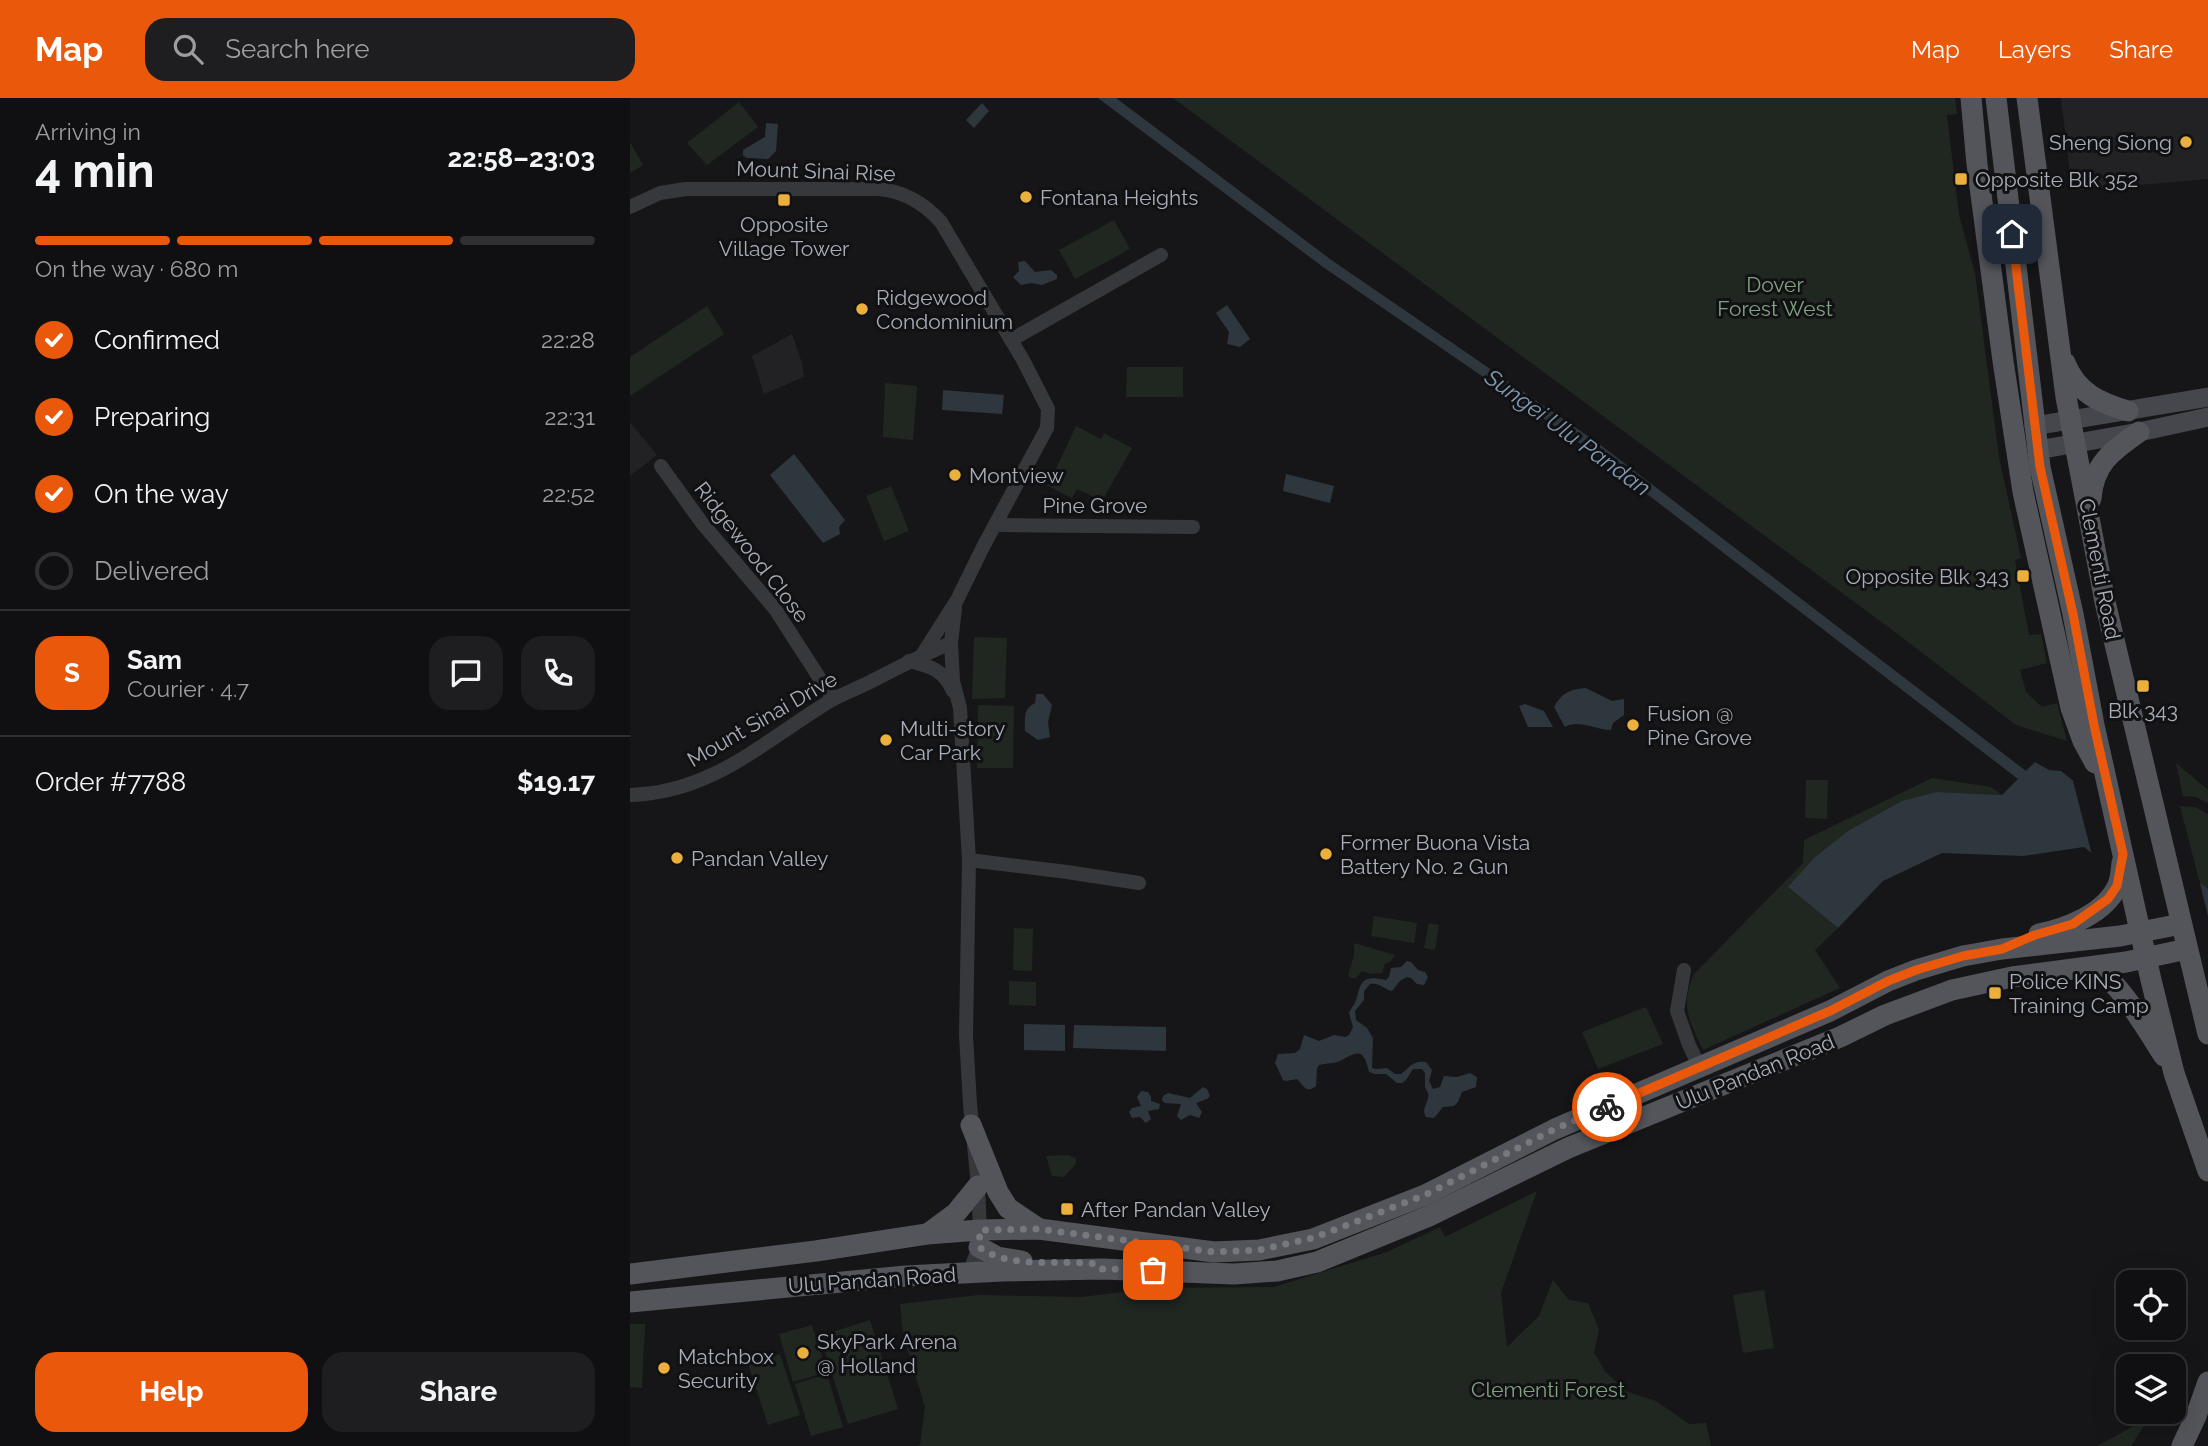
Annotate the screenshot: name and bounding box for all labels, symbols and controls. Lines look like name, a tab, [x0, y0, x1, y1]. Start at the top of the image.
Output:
search box	[145, 18, 635, 81]
text: Map	[35, 30, 103, 69]
icon: search	[169, 30, 207, 68]
text: Search here	[225, 34, 370, 64]
text: Map	[1911, 35, 1960, 64]
text: Layers	[1998, 35, 2071, 64]
text: Share	[2109, 35, 2173, 64]
text: Arriving in	[35, 118, 141, 145]
place label: Sheng Siong	[2049, 130, 2172, 155]
marker: Sheng Siong	[2178, 134, 2194, 150]
text: 22:58–23:03	[447, 143, 595, 173]
text: 4 min	[35, 144, 155, 198]
street label: Mount Sinai Rise	[736, 156, 896, 186]
place label: Opposite Blk 352	[1975, 167, 2138, 192]
marker: Opposite Blk 352	[1953, 171, 1969, 187]
place label: Fontana Heights	[1040, 185, 1198, 210]
marker: Fontana Heights	[1018, 189, 1034, 205]
marker: Opposite Village Tower	[776, 192, 792, 208]
pin	[1982, 204, 2042, 264]
place label: Opposite Village Tower	[719, 212, 850, 261]
icon: home	[1993, 215, 2031, 253]
text: On the way · 680 m	[35, 255, 238, 282]
park label: Dover Forest West	[1717, 272, 1833, 321]
place label: Ridgewood Condominium	[876, 285, 1013, 334]
marker: Ridgewood Condominium	[854, 301, 870, 317]
icon: check	[35, 321, 73, 359]
text: Confirmed	[94, 325, 220, 355]
text: 22:28	[541, 326, 595, 353]
water label: Sungei Ulu Pandan	[1479, 362, 1656, 501]
icon: check	[35, 398, 73, 436]
text: Preparing	[94, 402, 210, 432]
text: 22:31	[545, 403, 595, 430]
place label: Montview	[969, 463, 1064, 488]
marker: Montview	[947, 467, 963, 483]
icon: check	[35, 475, 73, 513]
street label: Ridgewood Close	[689, 477, 815, 627]
text: On the way	[94, 479, 229, 509]
text: 22:52	[542, 480, 595, 507]
street label: Pine Grove	[1043, 493, 1147, 518]
street label: Clementi Road	[2074, 496, 2126, 642]
text: Delivered	[94, 556, 209, 586]
place label: Opposite Blk 343	[1846, 564, 2009, 589]
marker: Opposite Blk 343	[2015, 568, 2031, 584]
button: chat	[429, 636, 503, 710]
button: phone	[521, 636, 595, 710]
text: Sam	[127, 645, 182, 675]
text: S	[64, 658, 80, 688]
street label: Mount Sinai Drive	[683, 666, 841, 772]
text: Courier · 4.7	[127, 675, 249, 702]
marker: Blk 343	[2135, 678, 2151, 694]
place label: Blk 343	[2108, 698, 2178, 723]
place label: Fusion @ Pine Grove	[1647, 701, 1752, 750]
place label: Multi-story Car Park	[900, 716, 1005, 765]
marker: Fusion @ Pine Grove	[1625, 717, 1641, 733]
marker: Multi-story Car Park	[878, 732, 894, 748]
text: Order #7788	[35, 767, 186, 797]
text: $19.17	[517, 767, 595, 797]
place label: Former Buona Vista Battery No. 2 Gun	[1340, 830, 1530, 879]
place label: Pandan Valley	[691, 846, 828, 871]
marker: Former Buona Vista Battery No. 2 Gun	[1318, 846, 1334, 862]
marker: Pandan Valley	[669, 850, 685, 866]
place label: Police KINS Training Camp	[2009, 969, 2149, 1018]
marker: Police KINS Training Camp	[1987, 985, 2003, 1001]
street label: Ulu Pandan Road	[1672, 1029, 1838, 1115]
courier	[1572, 1072, 1642, 1142]
icon: bike	[1588, 1088, 1626, 1126]
place label: After Pandan Valley	[1081, 1197, 1271, 1222]
marker: After Pandan Valley	[1059, 1201, 1075, 1217]
pin	[1123, 1240, 1183, 1300]
icon: bag	[1134, 1251, 1172, 1289]
street label: Ulu Pandan Road	[787, 1262, 957, 1298]
map controls	[2116, 1270, 2186, 1424]
button: locate	[2116, 1270, 2186, 1340]
place label: SkyPark Arena @ Holland	[817, 1329, 957, 1378]
place label: Matchbox Security	[678, 1344, 774, 1393]
marker: SkyPark Arena @ Holland	[795, 1345, 811, 1361]
button: Help	[35, 1352, 308, 1432]
button: Share	[322, 1352, 595, 1432]
button: layers	[2116, 1354, 2186, 1424]
marker: Matchbox Security	[656, 1360, 672, 1376]
park label: Clementi Forest	[1471, 1377, 1625, 1402]

